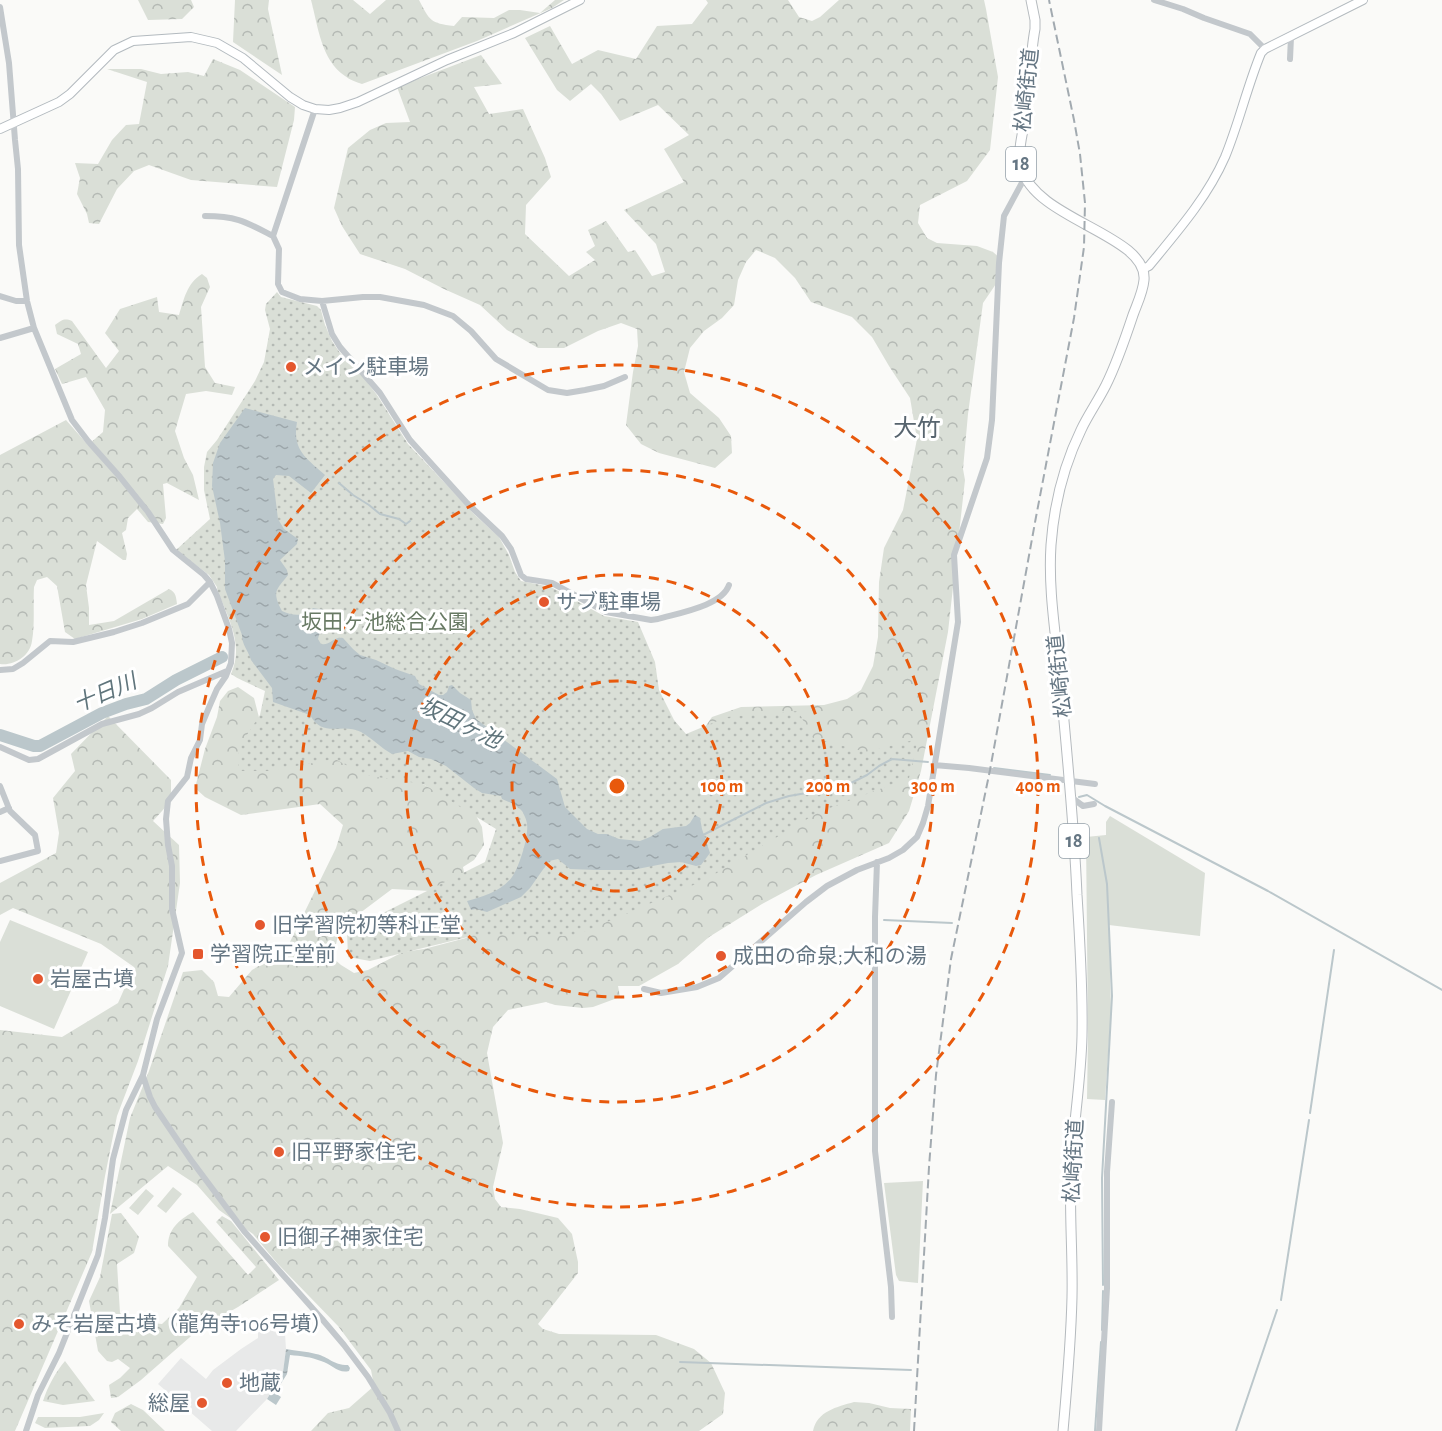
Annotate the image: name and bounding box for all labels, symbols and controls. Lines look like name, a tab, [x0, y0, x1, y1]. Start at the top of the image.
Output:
street label: 松崎街道	[1011, 47, 1042, 133]
road number: 18	[1006, 147, 1036, 181]
place label: メイン駐車場	[303, 356, 429, 378]
marker: メイン駐車場	[284, 360, 298, 374]
district label: 大竹	[893, 416, 941, 441]
place label: サブ駐車場	[556, 590, 661, 613]
marker: サブ駐車場	[537, 595, 551, 609]
park label: 坂田ヶ池総合公園	[301, 611, 469, 633]
street label: 松崎街道	[1044, 633, 1075, 719]
water label: 十日川	[70, 668, 142, 716]
water label: 坂田ヶ池	[416, 693, 507, 753]
centre of rings	[607, 776, 627, 796]
text: 100 m	[701, 778, 743, 796]
text: 200 m	[806, 778, 850, 796]
text: 300 m	[911, 778, 955, 796]
text: 400 m	[1015, 778, 1061, 796]
road number: 18	[1059, 824, 1089, 858]
place label: 旧学習院初等科正堂	[272, 914, 461, 936]
marker: 旧学習院初等科正堂	[253, 918, 267, 932]
place label: 学習院正堂前	[210, 943, 336, 965]
place label: 成田の命泉;大和の湯	[733, 945, 927, 967]
marker: 学習院正堂前	[191, 947, 205, 961]
marker: 成田の命泉;大和の湯	[714, 949, 728, 963]
place label: 岩屋古墳	[50, 968, 134, 990]
marker: 岩屋古墳	[31, 972, 45, 986]
street label: 松崎街道	[1060, 1118, 1087, 1203]
place label: 旧平野家住宅	[291, 1141, 417, 1163]
marker: 旧平野家住宅	[272, 1145, 286, 1159]
place label: 旧御子神家住宅	[277, 1226, 424, 1248]
marker: 旧御子神家住宅	[258, 1230, 272, 1244]
place label: みそ岩屋古墳（龍角寺106号墳）	[31, 1313, 332, 1335]
marker: みそ岩屋古墳（龍角寺106号墳）	[12, 1317, 26, 1331]
place label: 地蔵	[239, 1372, 281, 1394]
marker: 地蔵	[220, 1376, 234, 1390]
place label: 総屋	[148, 1392, 190, 1414]
marker: 総屋	[195, 1396, 209, 1410]

